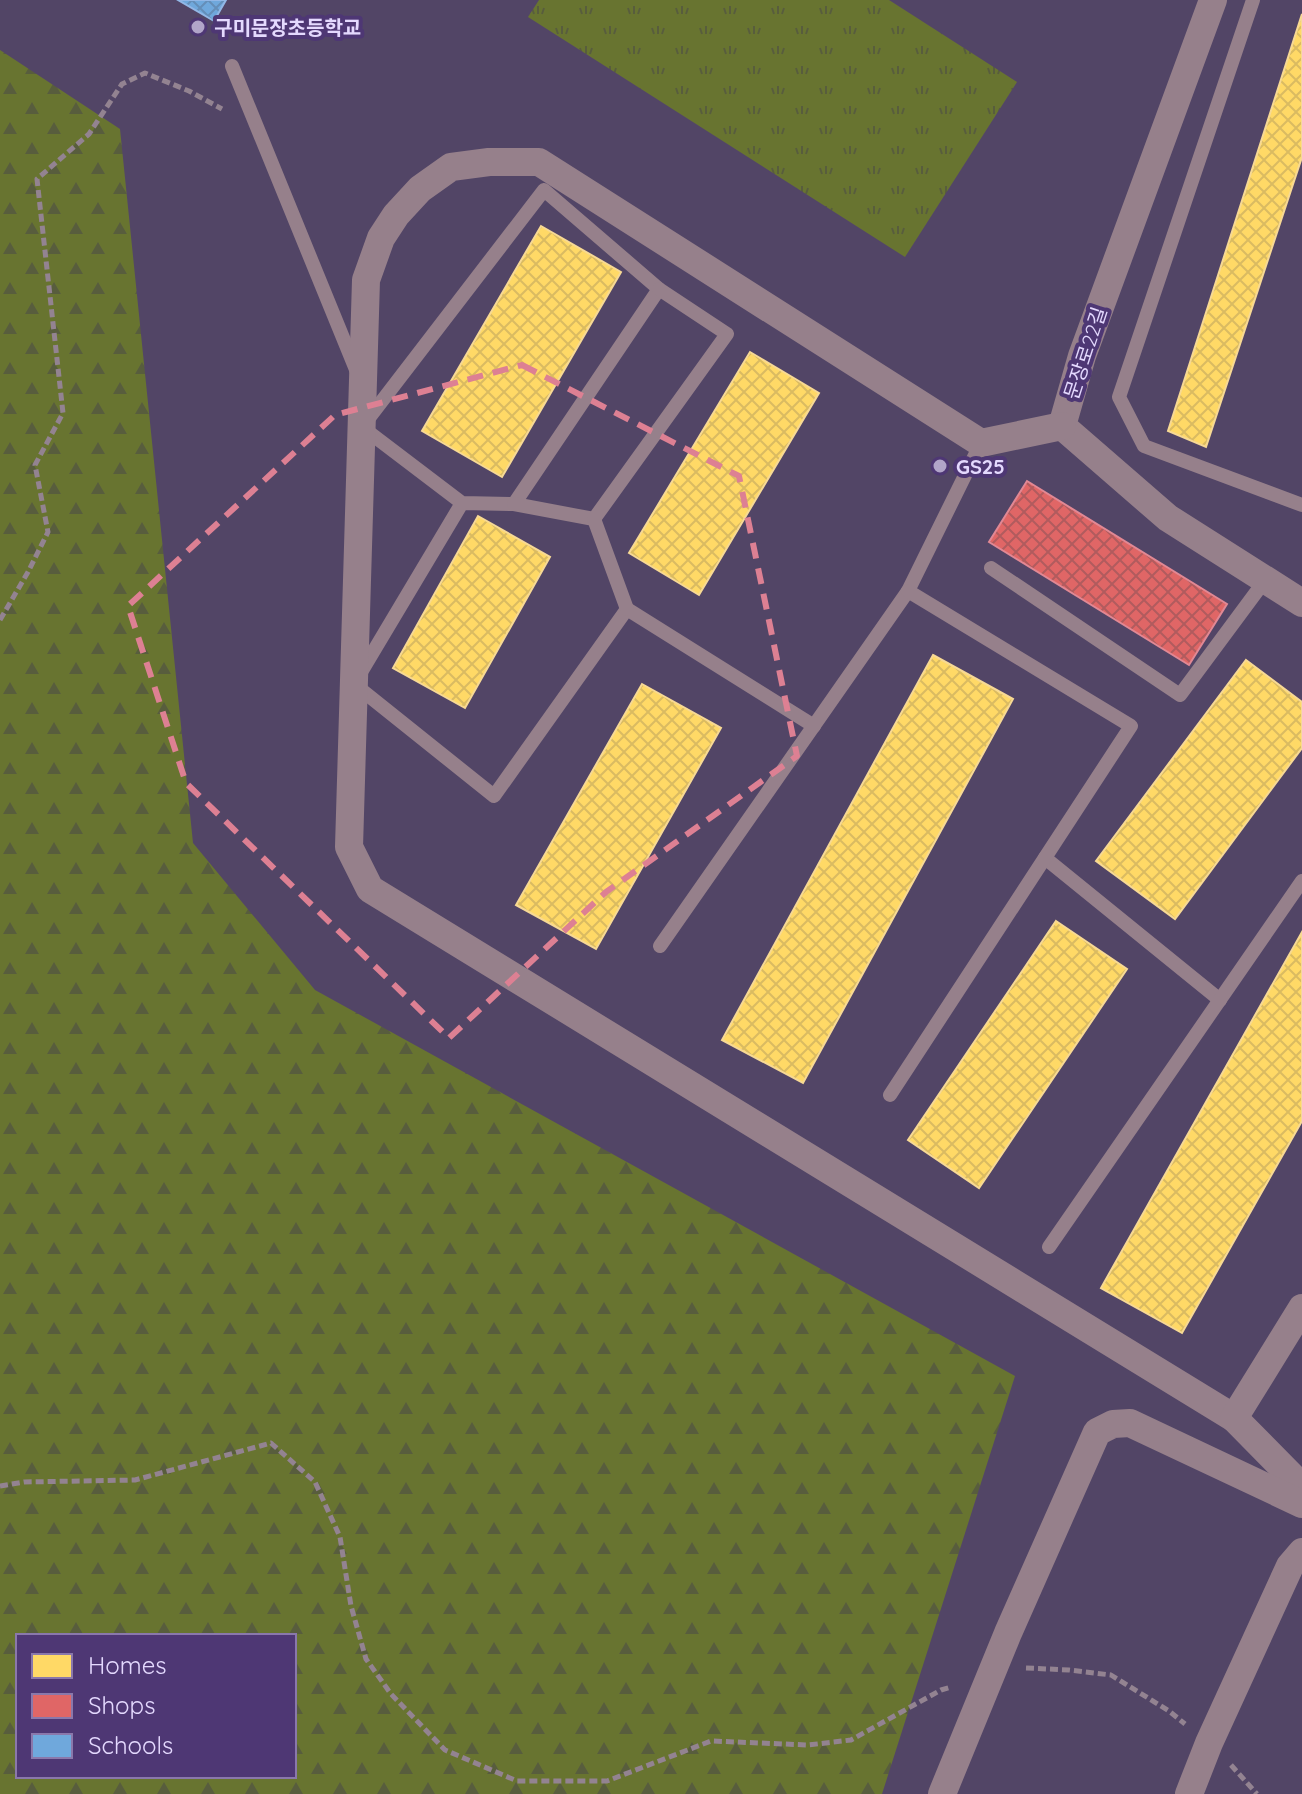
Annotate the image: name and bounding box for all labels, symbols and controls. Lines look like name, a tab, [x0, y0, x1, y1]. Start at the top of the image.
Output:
place label: 구미문장초등학교	[214, 15, 361, 40]
marker: 구미문장초등학교	[189, 18, 207, 36]
street label: 문장로22길	[1058, 304, 1112, 402]
place label: GS25	[956, 454, 1005, 479]
marker: GS25	[931, 457, 949, 475]
legend	[16, 1634, 296, 1778]
text: Homes	[88, 1650, 166, 1680]
text: Shops	[88, 1690, 155, 1720]
text: Schools	[88, 1730, 173, 1760]

